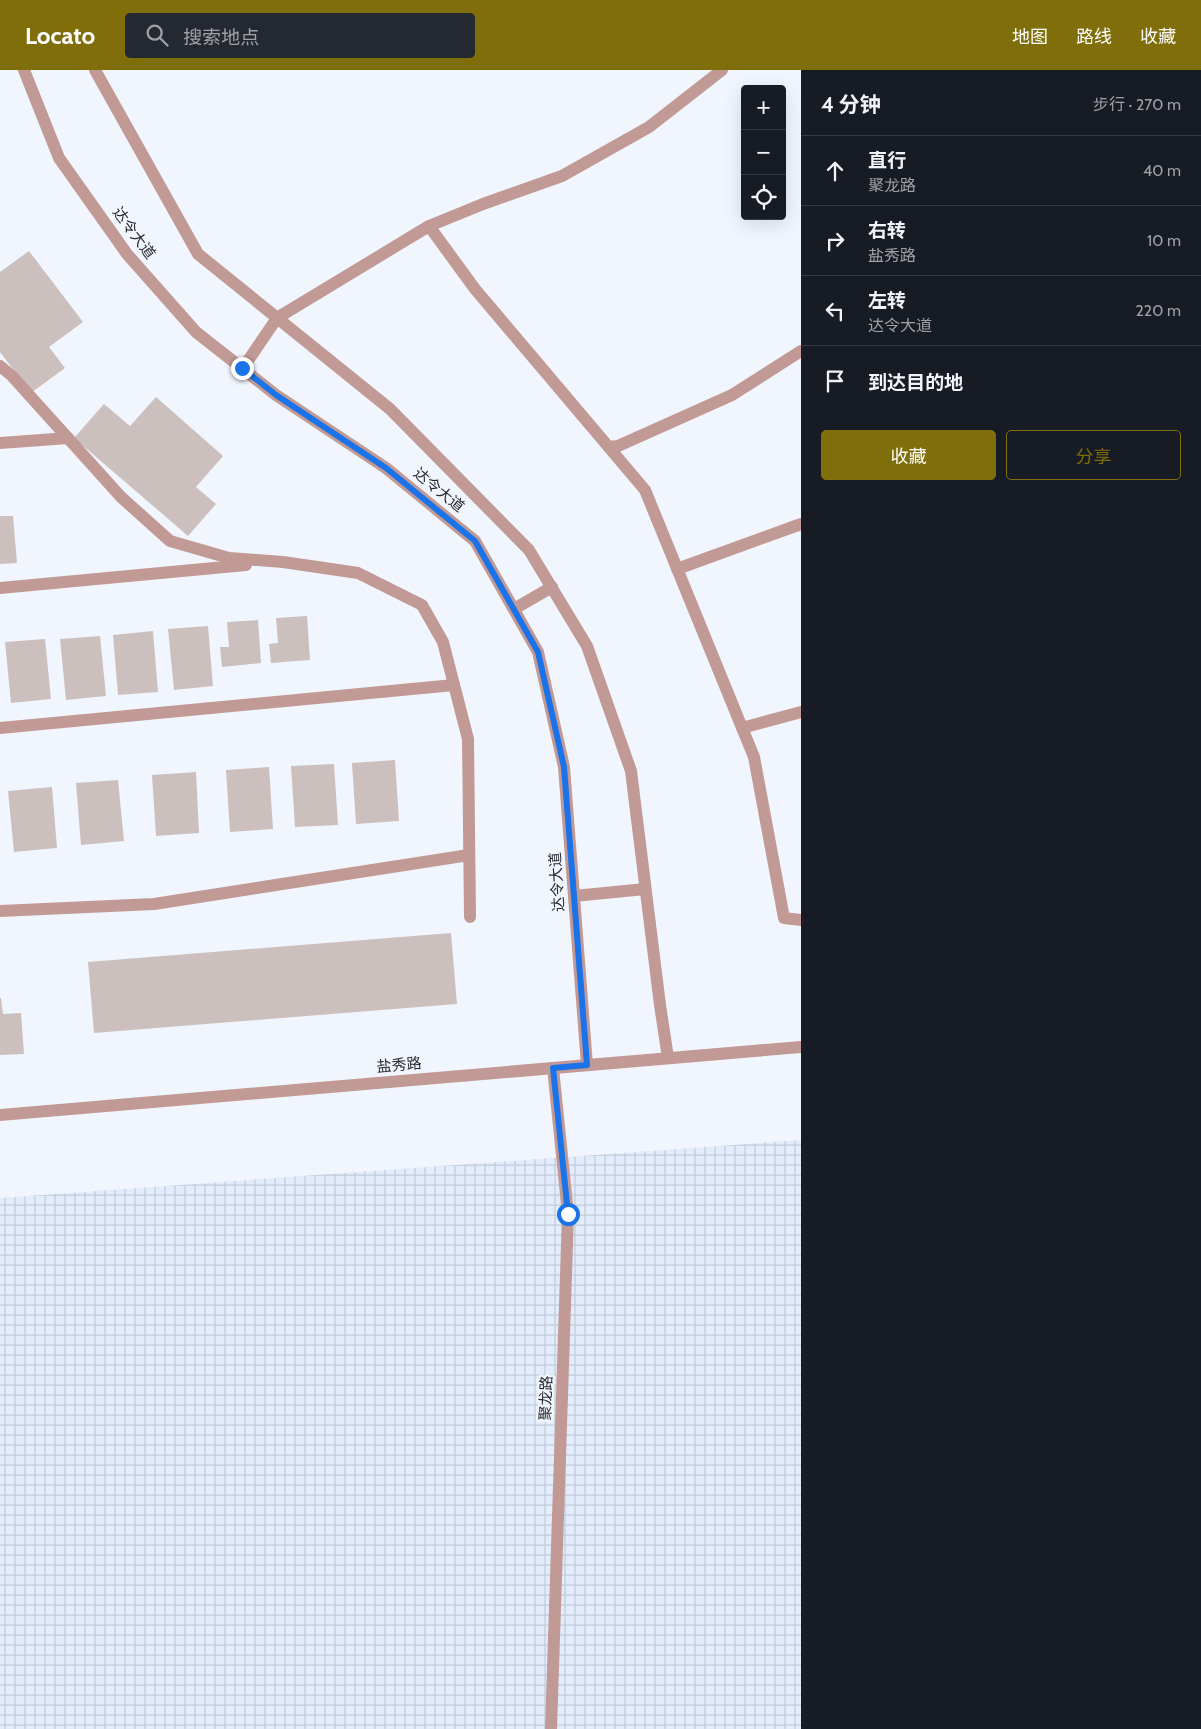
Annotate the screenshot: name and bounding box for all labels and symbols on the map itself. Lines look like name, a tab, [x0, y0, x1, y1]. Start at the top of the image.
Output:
street label: 达令大道	[109, 204, 159, 262]
route end	[231, 357, 254, 380]
street label: 达令大道	[410, 464, 468, 516]
street label: 达令大道	[546, 851, 568, 913]
street label: 盐秀路	[376, 1054, 422, 1076]
route start	[557, 1203, 580, 1226]
street label: 聚龙路	[536, 1375, 556, 1421]

